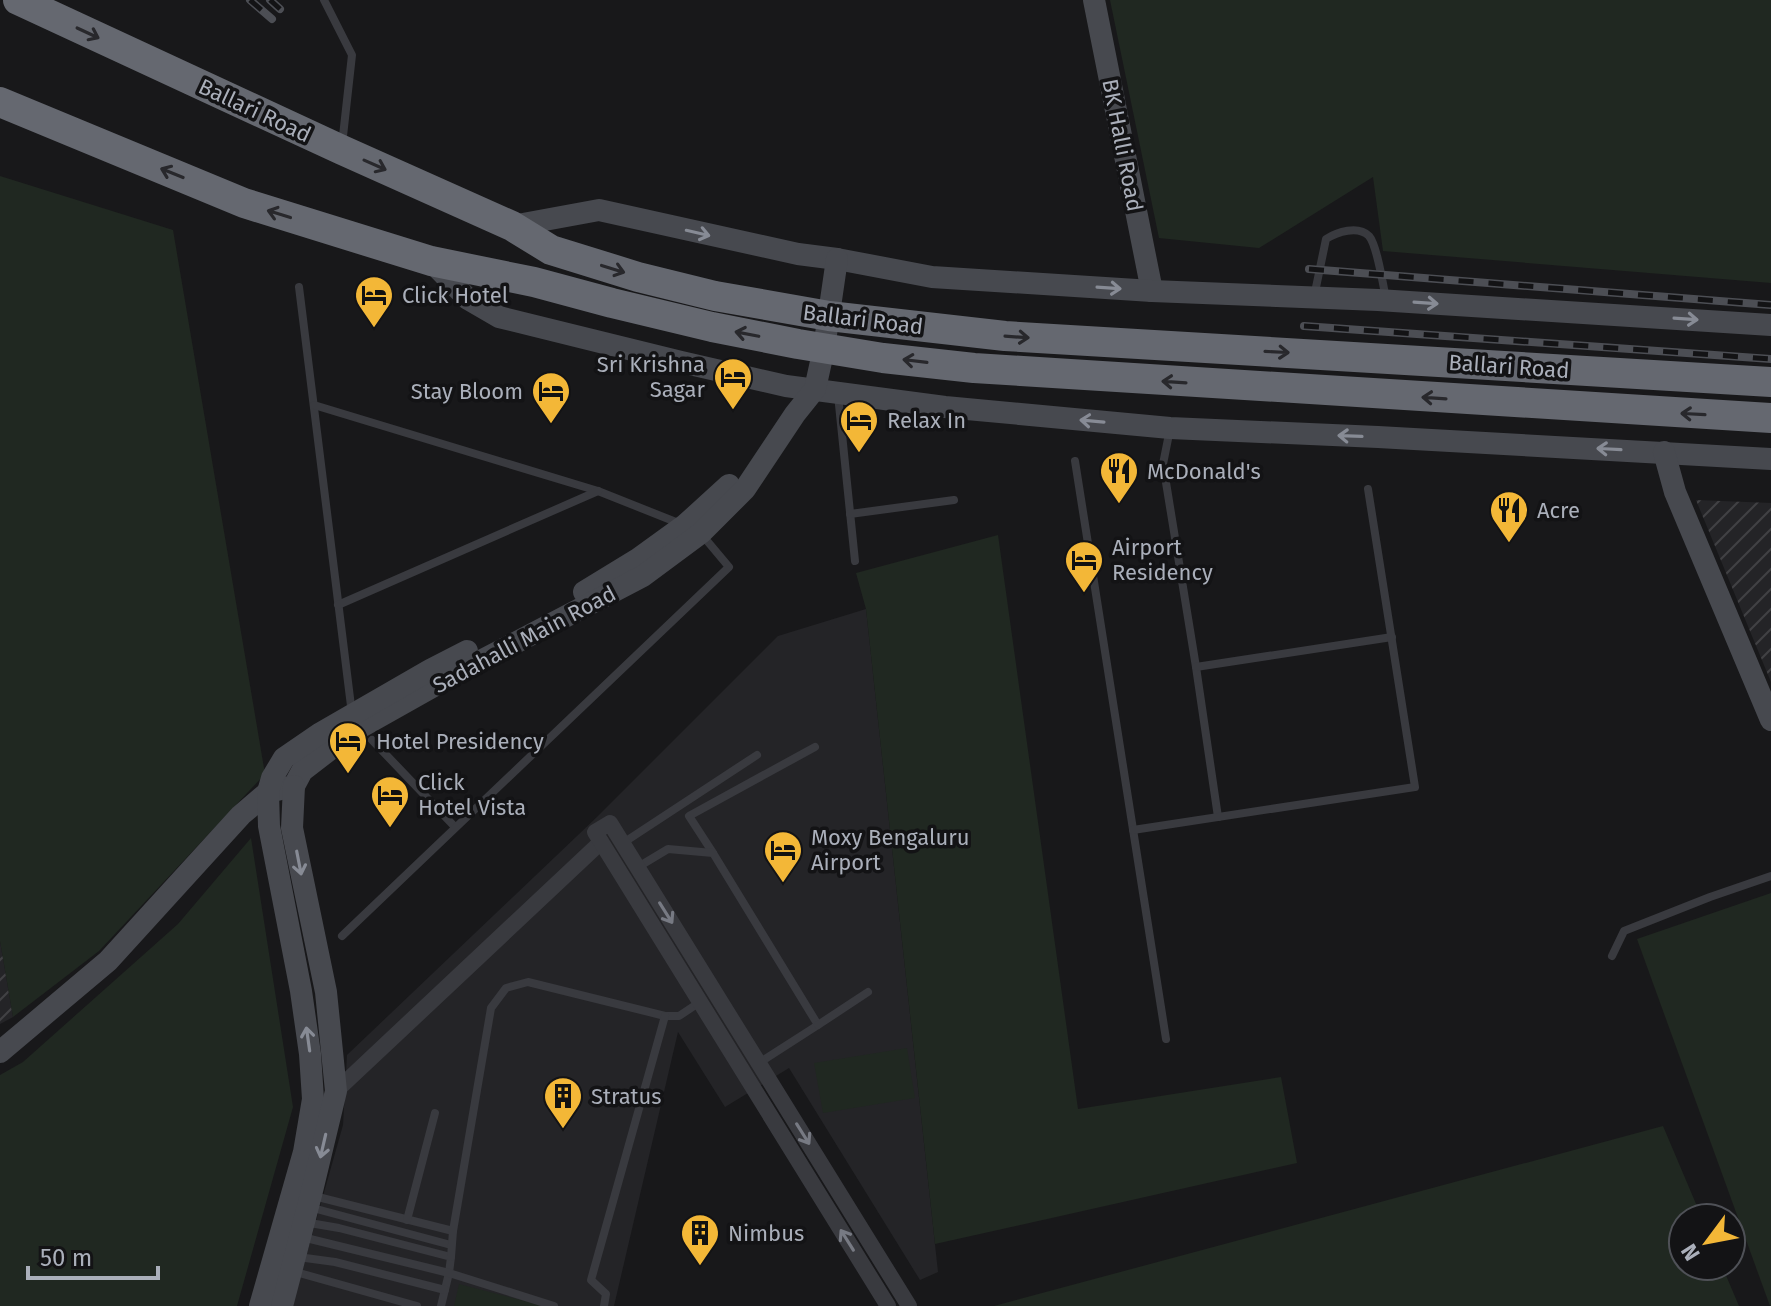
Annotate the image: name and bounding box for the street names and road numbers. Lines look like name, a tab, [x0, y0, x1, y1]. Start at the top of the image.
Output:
street label: Ballari Road	[194, 73, 315, 148]
street label: BK Halli Road	[1096, 76, 1149, 214]
street label: Ballari Road	[801, 299, 925, 340]
street label: Ballari Road	[1448, 349, 1570, 384]
street label: Sadahalli Main Road	[428, 580, 620, 699]

